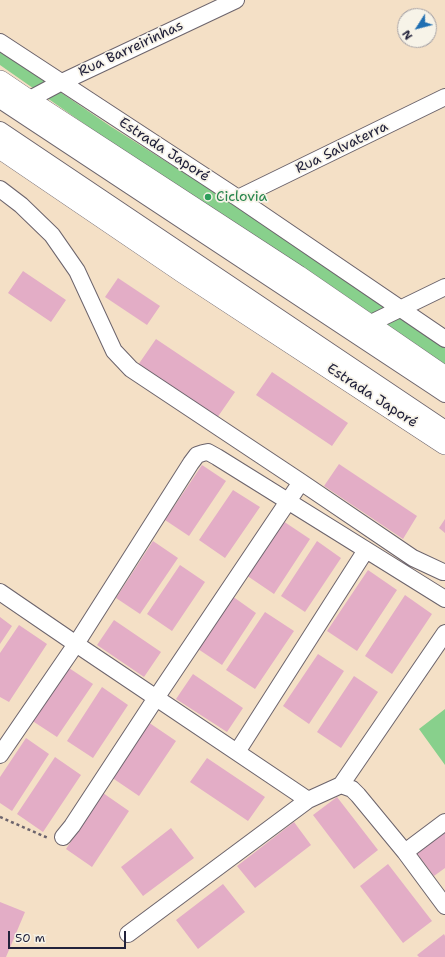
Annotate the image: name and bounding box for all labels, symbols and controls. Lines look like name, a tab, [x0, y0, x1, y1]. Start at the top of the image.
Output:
north arrow	[397, 8, 437, 48]
street label: Rua Barreirinhas	[76, 17, 186, 81]
text: N	[399, 27, 416, 43]
street label: Estrada Japoré	[116, 114, 212, 186]
street label: Rua Salvaterra	[293, 118, 391, 178]
place label: Ciclovia	[216, 189, 267, 205]
marker: Ciclovia	[203, 192, 213, 202]
street label: Estrada Japoré	[324, 360, 420, 432]
scale bar	[10, 923, 128, 949]
text: 50 m	[15, 930, 45, 946]

